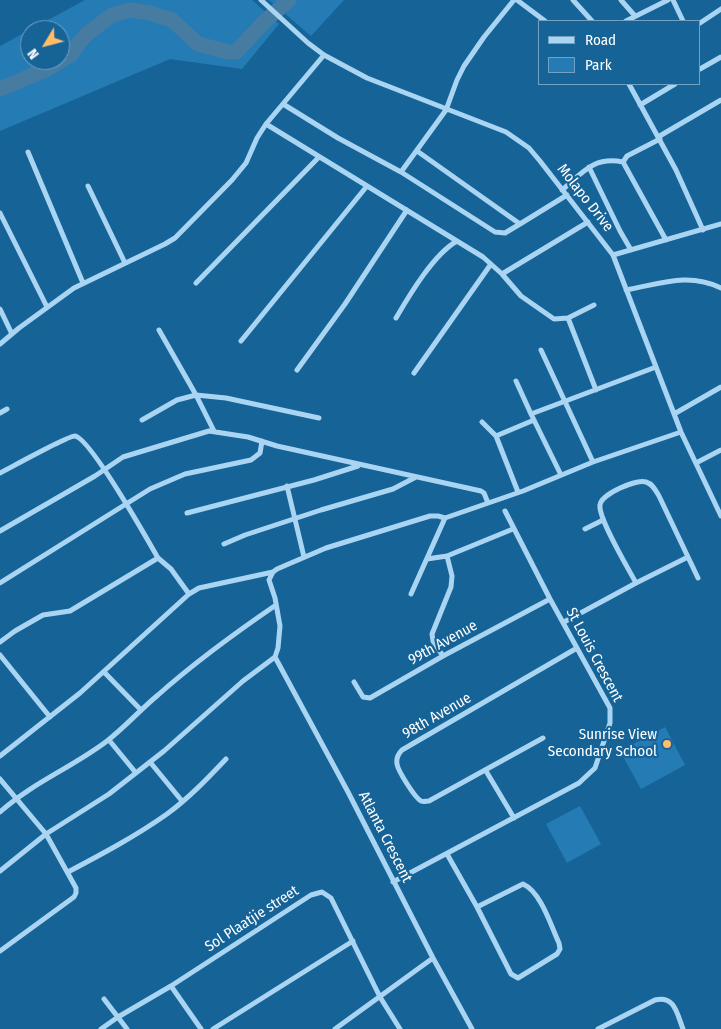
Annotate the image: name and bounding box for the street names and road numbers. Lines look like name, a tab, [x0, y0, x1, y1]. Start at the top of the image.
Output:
street label: Molapo Drive	[553, 161, 617, 235]
street label: St Louis Crescent	[562, 605, 626, 705]
street label: 99th Avenue	[405, 617, 481, 669]
street label: 98th Avenue	[400, 689, 474, 743]
street label: Atlanta Crescent	[354, 788, 416, 886]
street label: Sol Plaatjie street	[202, 882, 302, 956]

